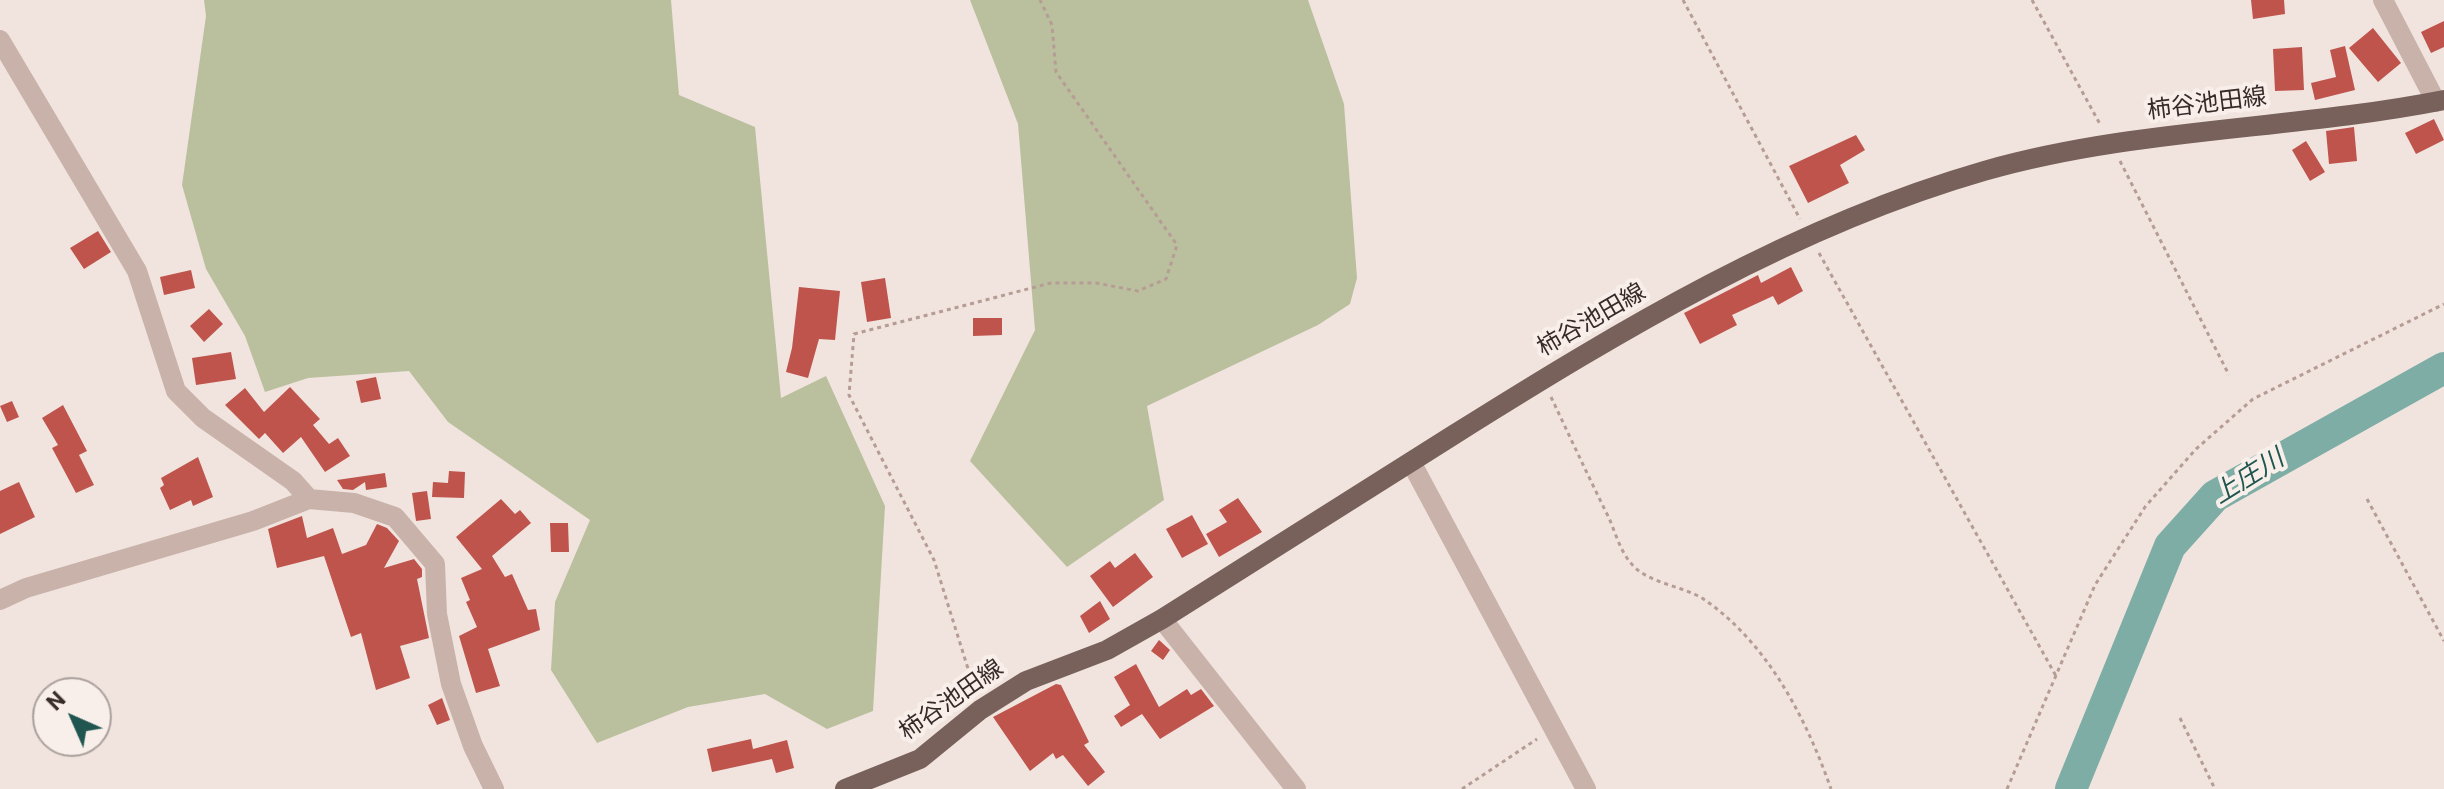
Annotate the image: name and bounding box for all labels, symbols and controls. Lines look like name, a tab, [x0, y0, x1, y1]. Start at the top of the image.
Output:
street label: 柿谷池田線	[2146, 83, 2268, 127]
street label: 柿谷池田線	[1533, 279, 1651, 363]
water label: 上庄川	[2208, 444, 2290, 512]
street label: 柿谷池田線	[895, 655, 1009, 747]
north arrow	[32, 677, 112, 757]
text: N	[42, 687, 70, 715]

